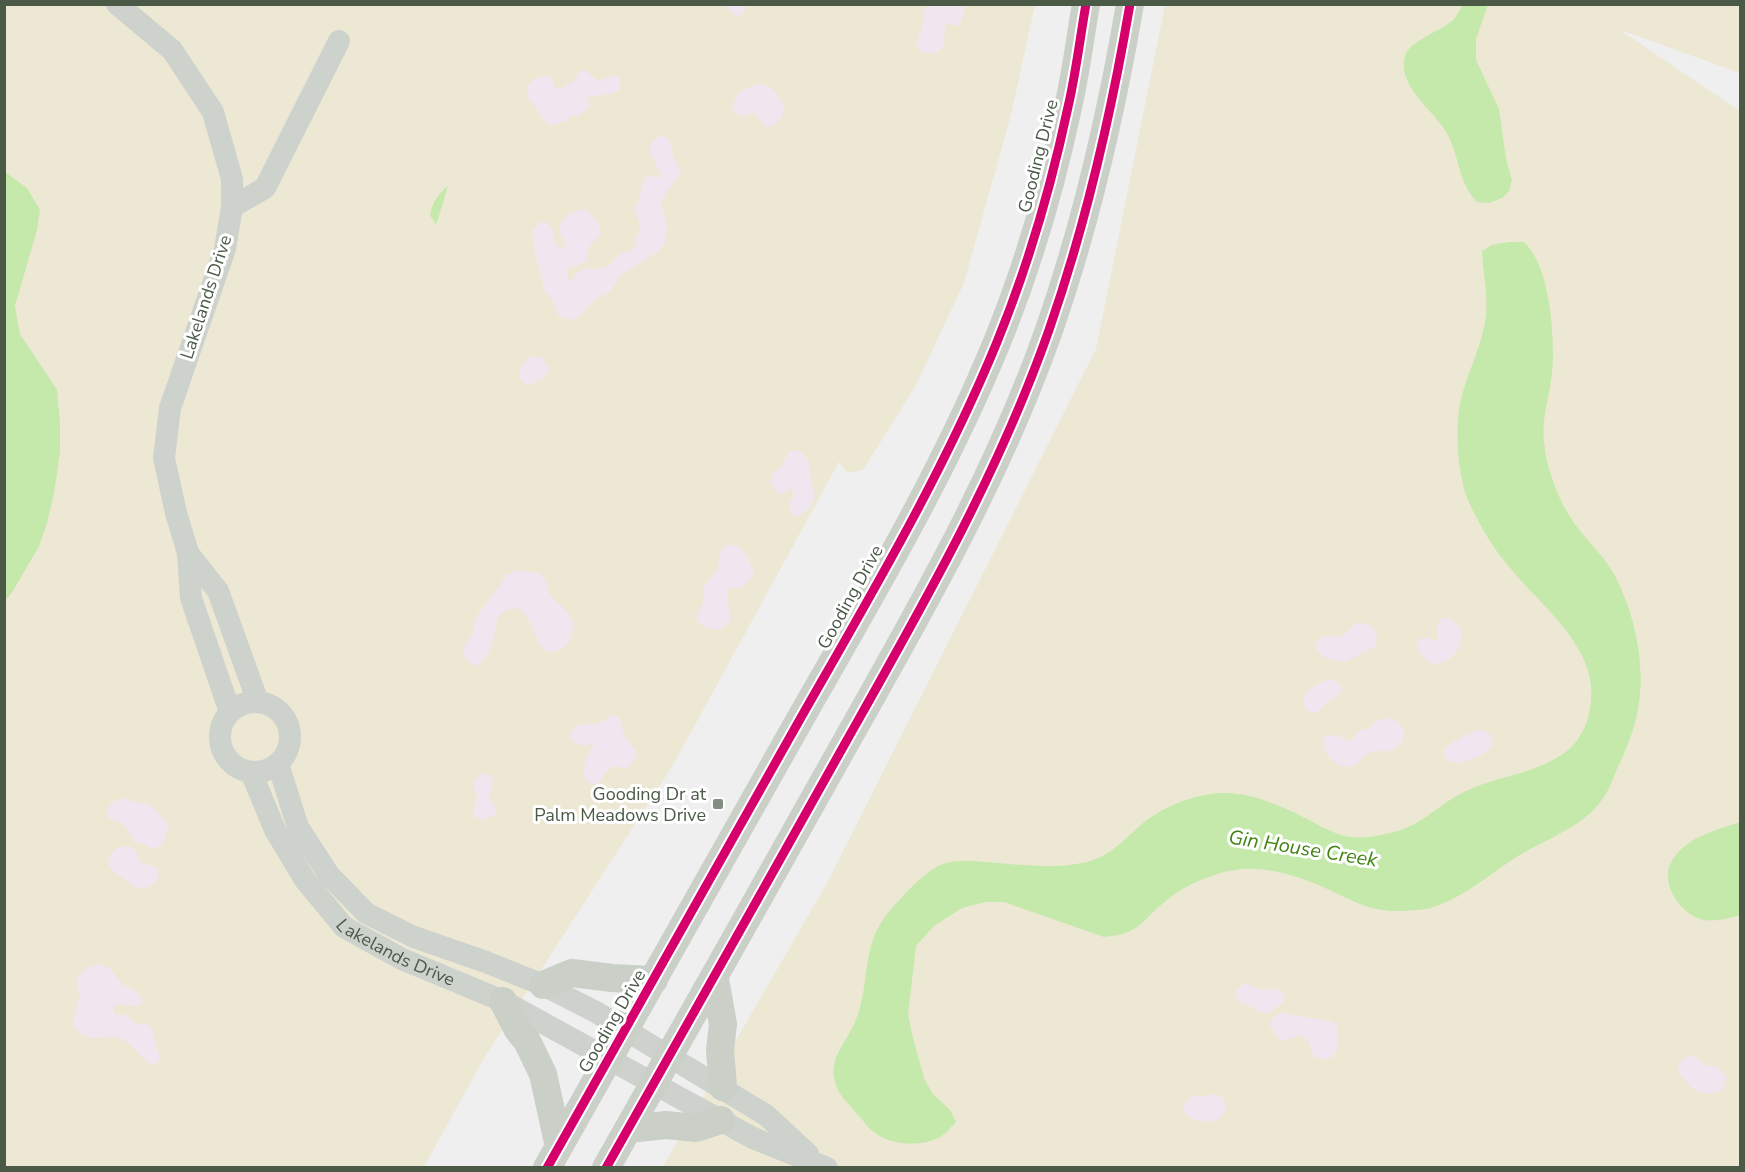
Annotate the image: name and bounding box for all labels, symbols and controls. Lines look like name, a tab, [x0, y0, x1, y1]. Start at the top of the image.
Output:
street label: Gooding Drive	[1012, 97, 1064, 215]
street label: Lakelands Drive	[175, 232, 237, 362]
street label: Gooding Drive	[811, 541, 889, 653]
place label: Gooding Dr at Palm Meadows Drive	[534, 782, 707, 827]
marker: Gooding Dr at Palm Meadows Drive	[711, 797, 725, 811]
water label: Gin House Creek	[1227, 823, 1380, 874]
street label: Lakelands Drive	[330, 914, 459, 992]
street label: Gooding Drive	[573, 965, 651, 1077]

